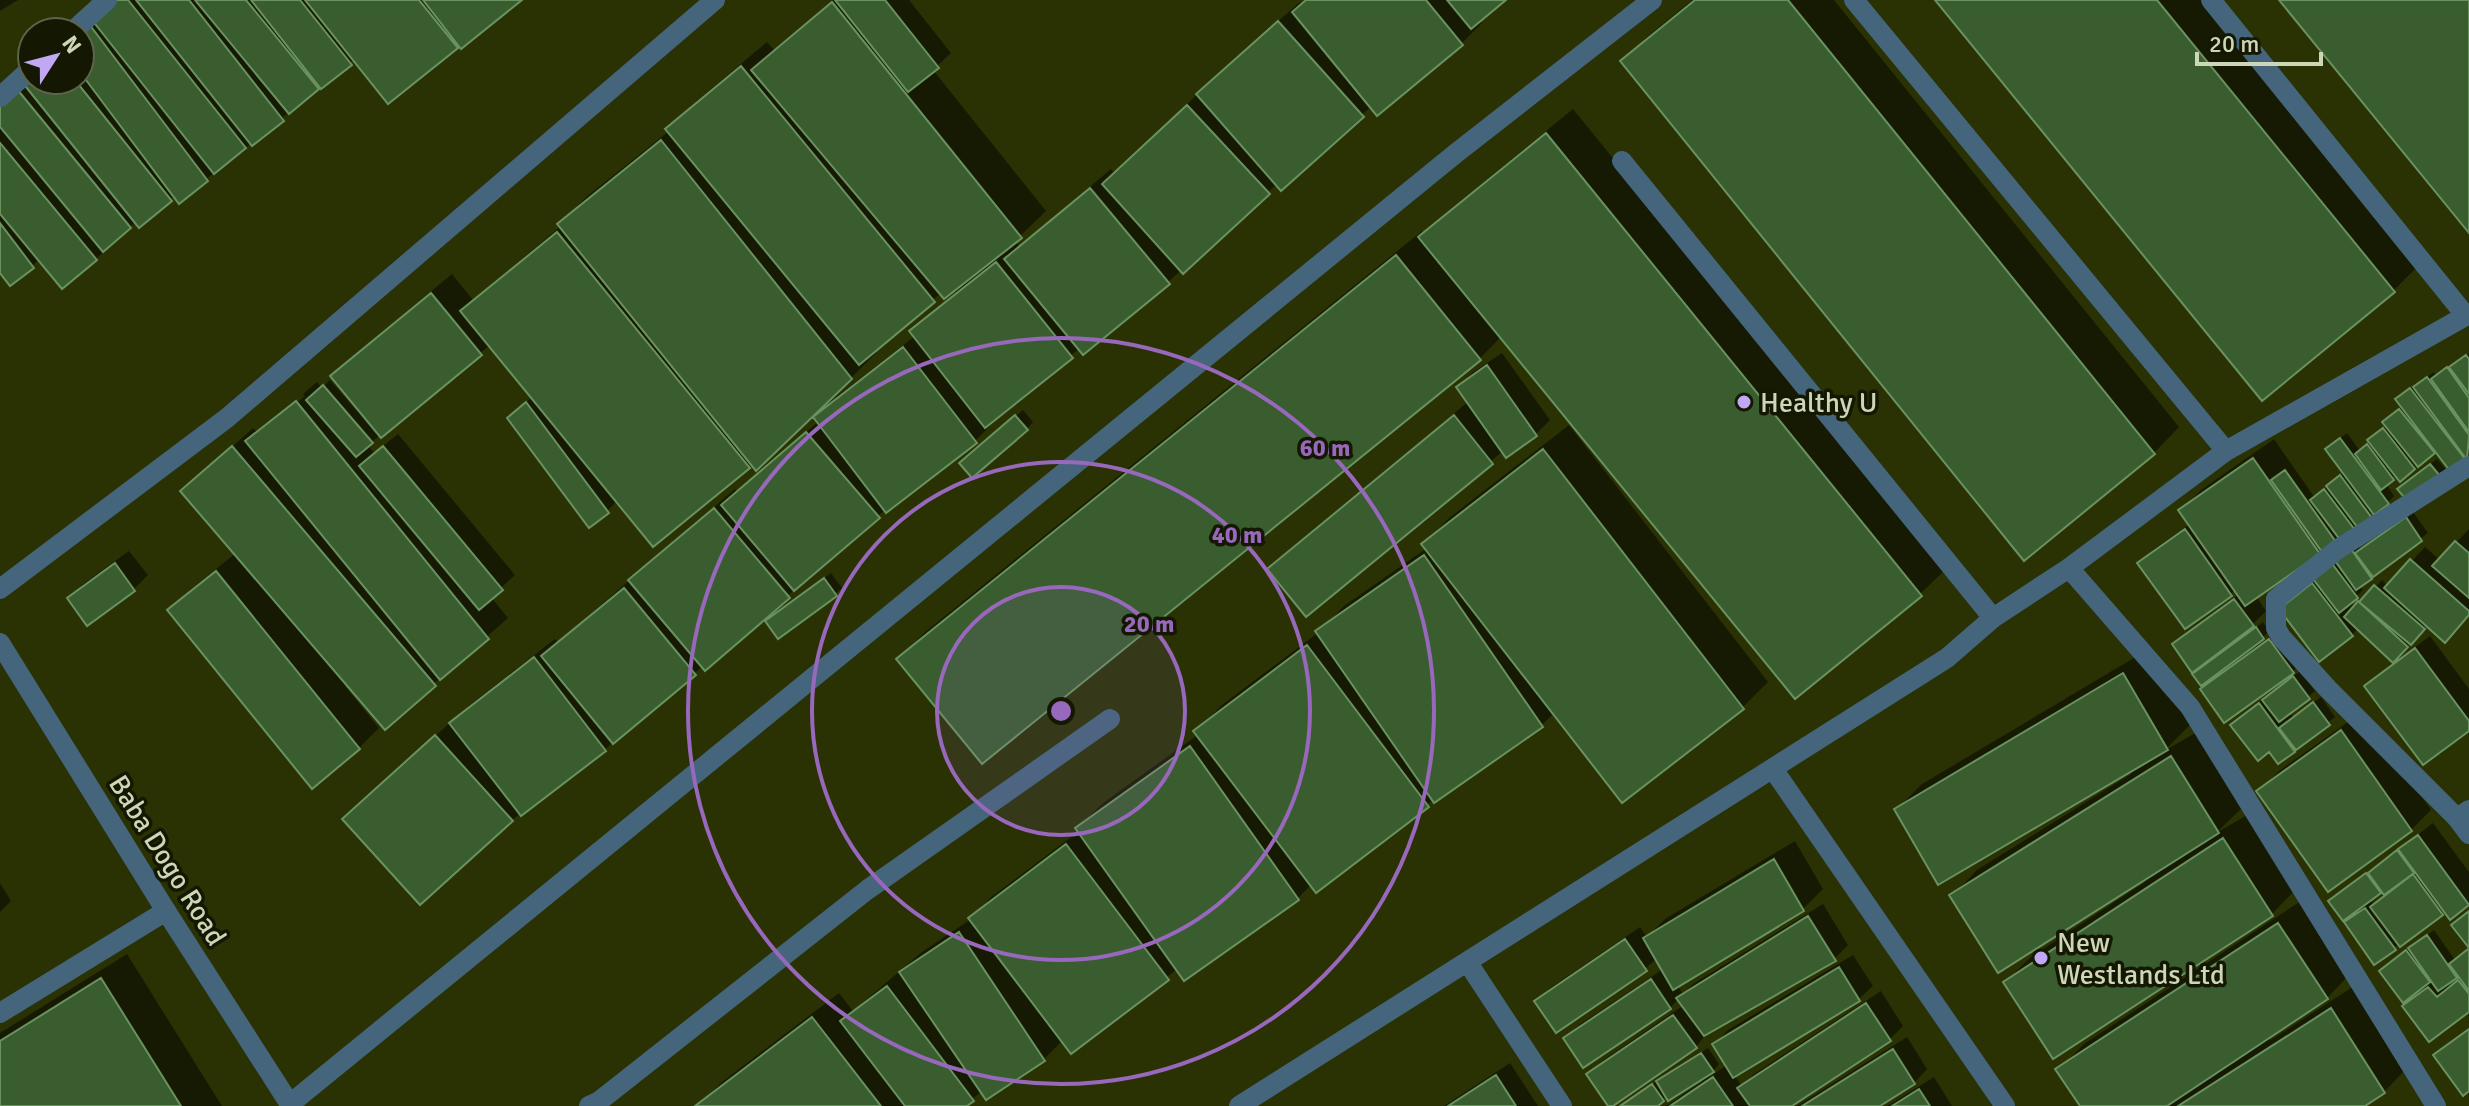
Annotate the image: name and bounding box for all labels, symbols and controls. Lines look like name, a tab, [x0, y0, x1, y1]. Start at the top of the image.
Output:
north arrow	[16, 16, 96, 96]
scale bar	[2197, 16, 2321, 66]
text: 20 m	[2209, 29, 2259, 59]
text: N	[56, 30, 87, 59]
place label: Healthy U	[1760, 386, 1877, 420]
marker: Healthy U	[1735, 393, 1753, 411]
text: 60 m	[1300, 433, 1350, 463]
text: 40 m	[1212, 520, 1262, 550]
text: 20 m	[1124, 609, 1174, 639]
centre of rings	[1047, 697, 1075, 725]
street label: Baba Dogo Road	[101, 769, 233, 952]
place label: New Westlands Ltd	[2057, 926, 2225, 992]
marker: New Westlands Ltd	[2032, 949, 2050, 967]

